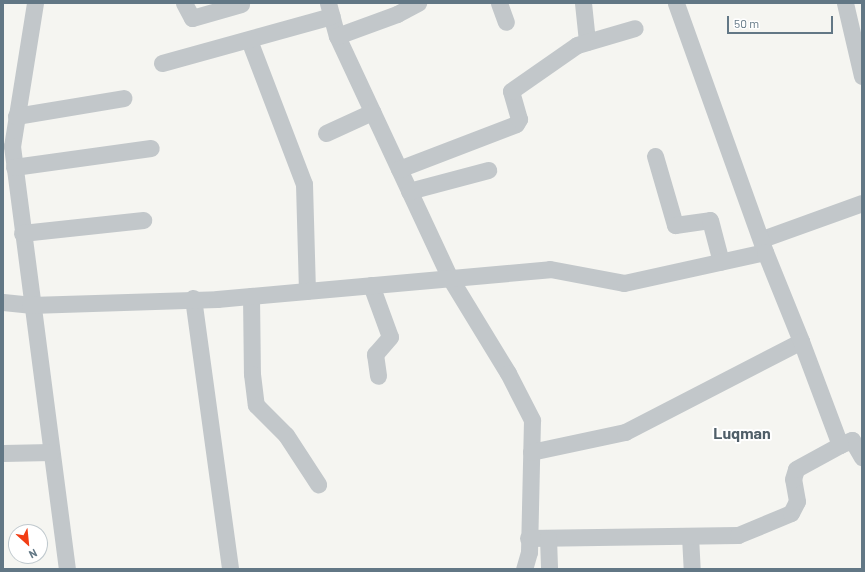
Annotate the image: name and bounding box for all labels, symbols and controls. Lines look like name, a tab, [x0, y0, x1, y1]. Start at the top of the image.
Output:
scale bar	[729, 8, 835, 34]
text: 50 m	[734, 16, 759, 30]
district label: Luqman	[713, 423, 771, 443]
north arrow	[8, 524, 48, 564]
text: N	[27, 547, 39, 562]

